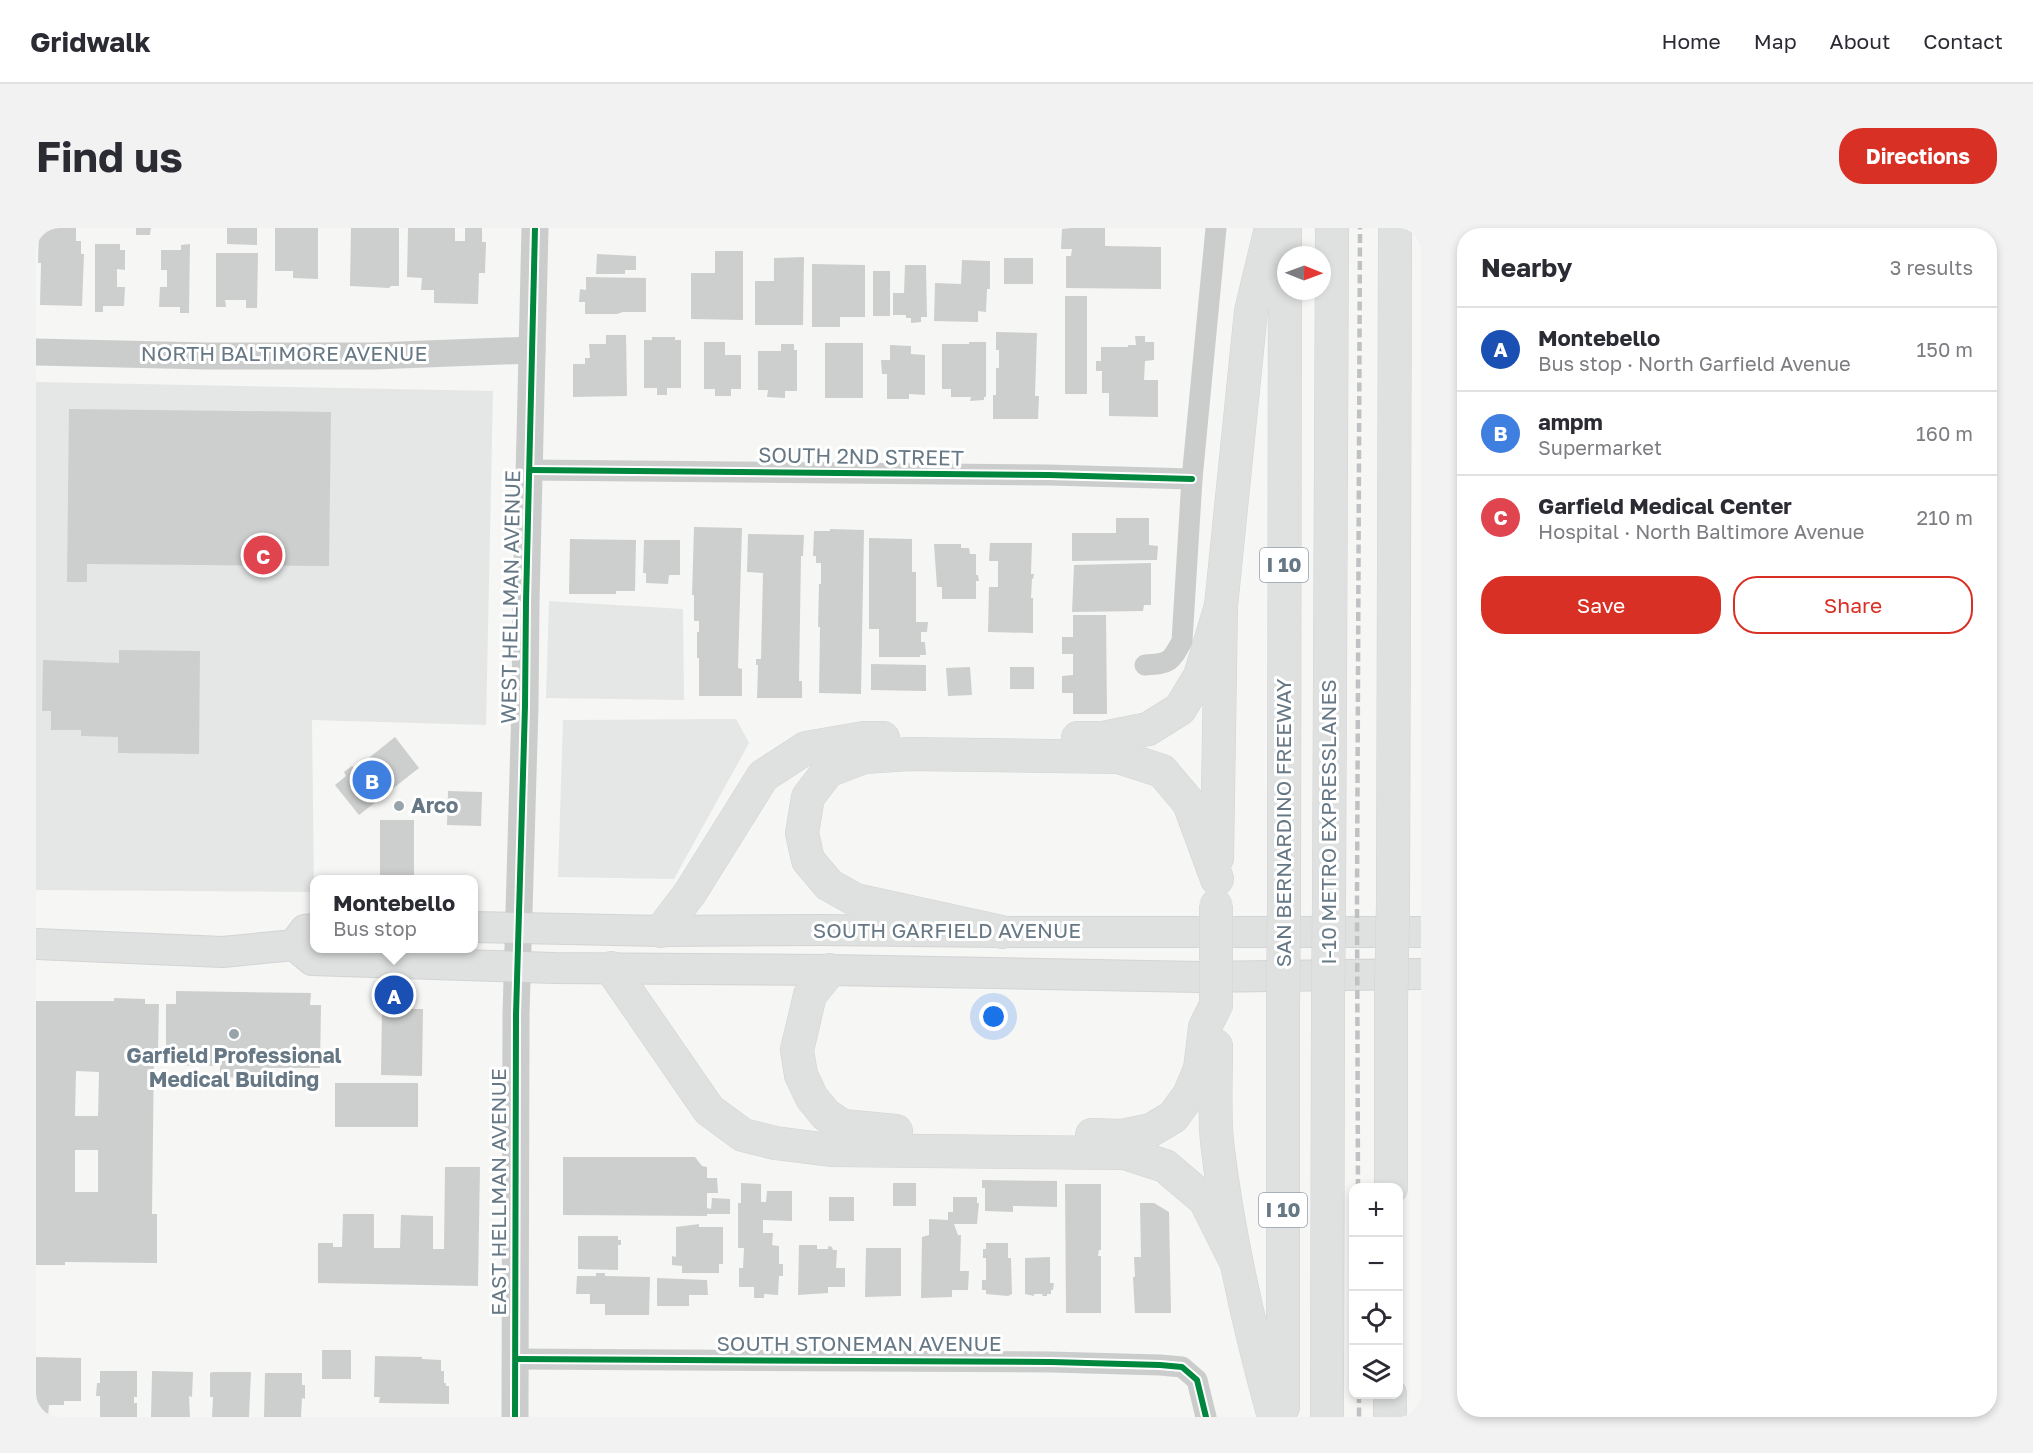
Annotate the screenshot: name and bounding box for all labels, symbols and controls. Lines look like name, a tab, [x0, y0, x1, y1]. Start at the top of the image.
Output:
text: Gridwalk	[30, 25, 151, 58]
text: Home	[1661, 28, 1721, 54]
text: Map	[1754, 28, 1797, 54]
text: About	[1830, 28, 1890, 54]
text: Contact	[1923, 28, 2003, 54]
button: Directions	[1839, 128, 1997, 184]
text: Find us	[36, 131, 183, 181]
north arrow	[1277, 246, 1331, 300]
text: Nearby	[1481, 252, 1572, 283]
text: 3 results	[1890, 255, 1973, 279]
text: Montebello	[1538, 324, 1660, 351]
text: A	[1493, 337, 1508, 361]
text: 150 m	[1917, 337, 1973, 361]
street label: NORTH BALTIMORE AVENUE	[141, 340, 427, 366]
text: Bus stop · North Garfield Avenue	[1538, 351, 1851, 375]
text: ampm	[1538, 408, 1603, 435]
text: B	[1493, 421, 1508, 445]
text: 160 m	[1916, 421, 1973, 445]
text: Supermarket	[1538, 435, 1662, 459]
street label: SOUTH 2ND STREET	[758, 441, 964, 471]
street label: WEST HELLMAN AVENUE	[495, 470, 525, 724]
text: Garfield Medical Center	[1538, 492, 1792, 519]
text: C	[1493, 505, 1508, 529]
text: 210 m	[1917, 505, 1973, 529]
text: Hospital · North Baltimore Avenue	[1538, 519, 1864, 543]
pin: C	[244, 532, 282, 578]
road number: I 10	[1260, 548, 1308, 582]
button: Save	[1481, 576, 1721, 634]
button: Share	[1733, 576, 1973, 634]
street label: SAN BERNARDINO FREEWAY	[1270, 678, 1296, 967]
street label: I-10 METRO EXPRESSLANES	[1315, 679, 1341, 965]
pin: B	[352, 758, 392, 802]
place label: Arco	[411, 792, 458, 818]
marker: Arco	[392, 799, 406, 813]
popup	[310, 875, 478, 953]
text: Montebello	[333, 889, 455, 916]
text: Bus stop	[333, 916, 417, 940]
street label: SOUTH GARFIELD AVENUE	[813, 917, 1081, 943]
pin: A	[374, 972, 414, 1017]
your location	[979, 1002, 1008, 1031]
marker: Garfield Professional Medical Building	[227, 1027, 241, 1041]
place label: Garfield Professional Medical Building	[126, 1042, 342, 1092]
street label: EAST HELLMAN AVENUE	[485, 1068, 511, 1316]
map controls	[1349, 1183, 1403, 1399]
button: +	[1349, 1183, 1403, 1237]
road number: I 10	[1259, 1193, 1307, 1227]
button: −	[1349, 1237, 1403, 1291]
button: locate	[1349, 1291, 1403, 1345]
street label: SOUTH STONEMAN AVENUE	[716, 1330, 1002, 1356]
button: layers	[1349, 1345, 1403, 1399]

